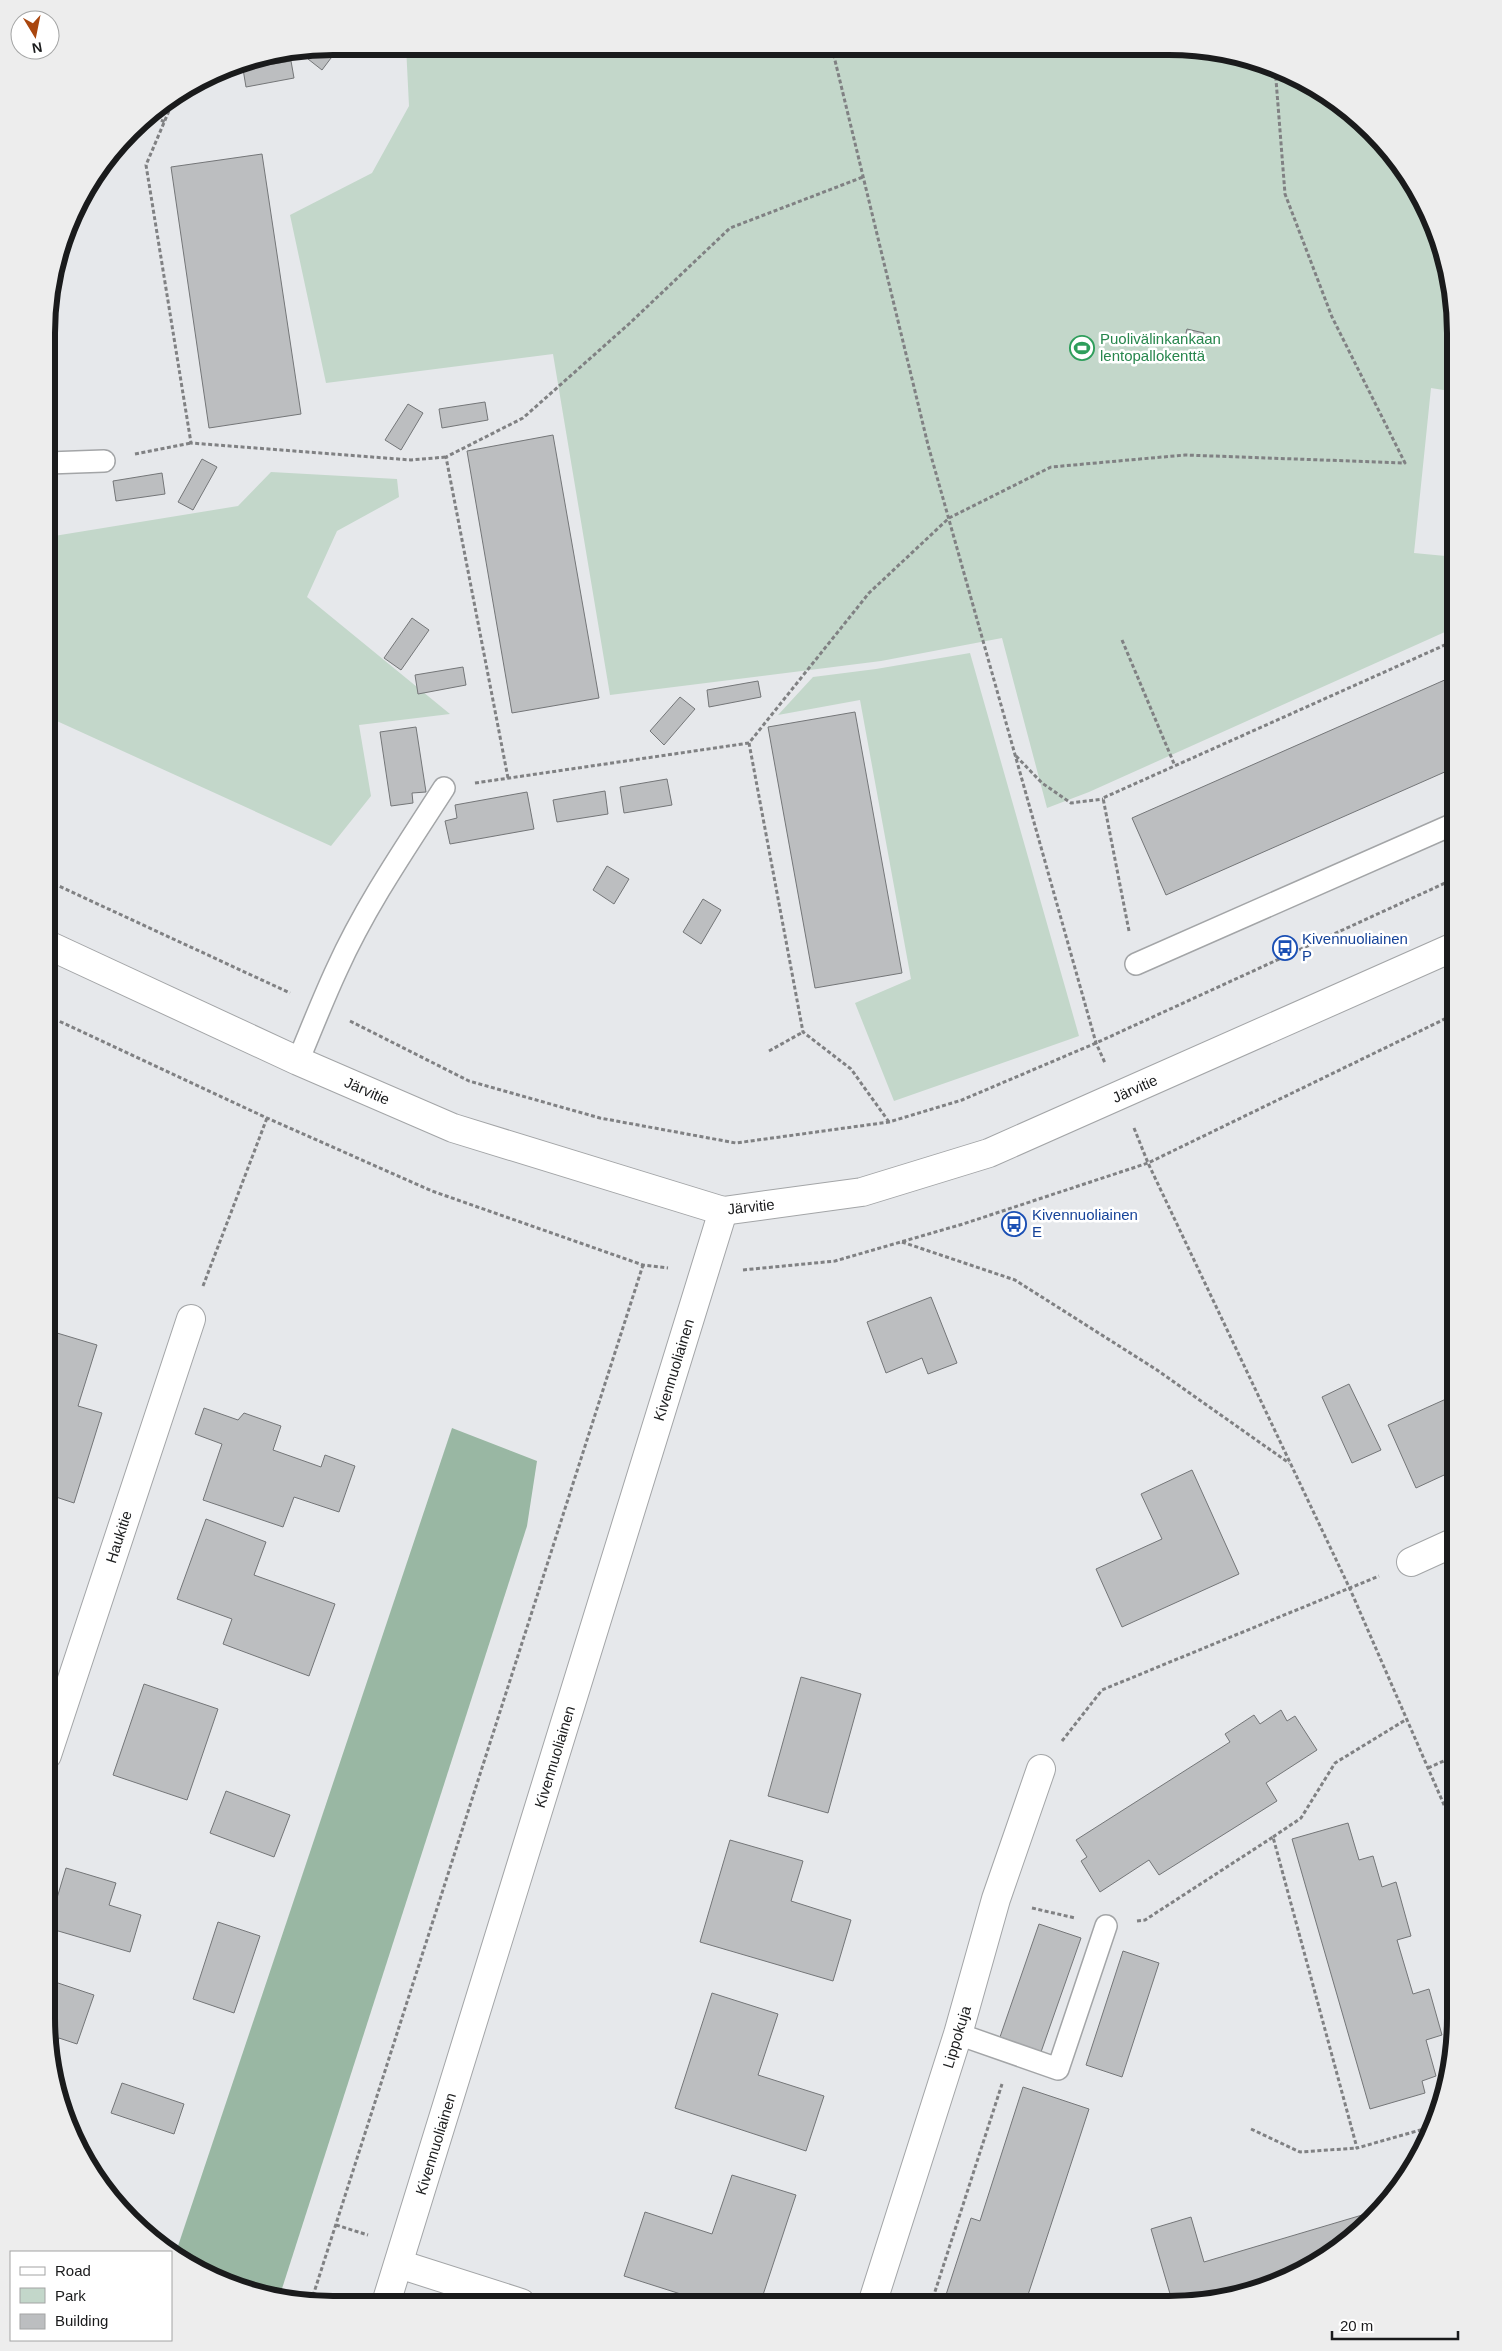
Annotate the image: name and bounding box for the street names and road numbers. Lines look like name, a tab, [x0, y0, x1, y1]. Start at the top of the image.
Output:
street label: Järvitie	[1110, 1071, 1160, 1106]
street label: Järvitie	[342, 1073, 392, 1108]
street label: Järvitie	[726, 1196, 775, 1217]
street label: Kivennuoliainen	[650, 1317, 697, 1423]
street label: Haukitie	[102, 1508, 135, 1565]
street label: Kivennuoliainen	[531, 1704, 578, 1810]
street label: Lippokuja	[939, 2003, 974, 2070]
street label: Kivennuoliainen	[412, 2091, 459, 2197]

